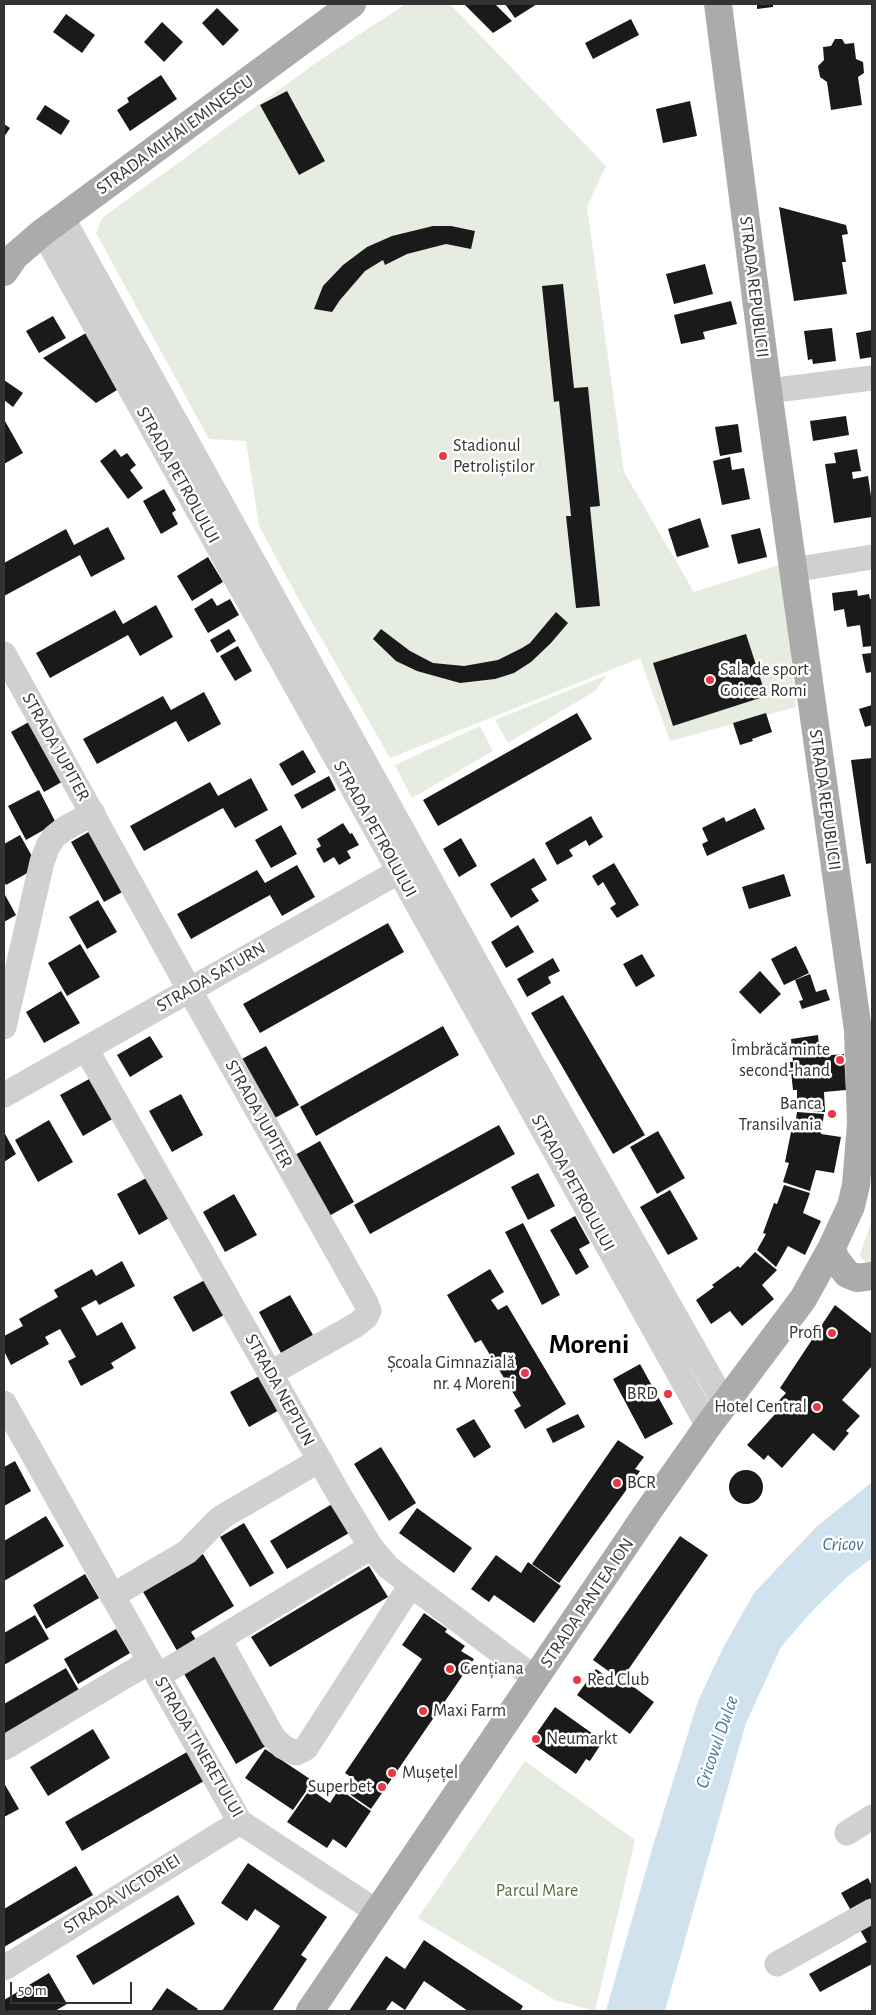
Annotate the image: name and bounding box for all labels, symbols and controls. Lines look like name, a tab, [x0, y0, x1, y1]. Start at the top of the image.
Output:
street label: STRADA MIHAI EMINESCU	[92, 71, 258, 199]
street label: STRADA REPUBLICII	[735, 215, 773, 359]
street label: STRADA PETROLULUI	[132, 403, 224, 547]
place label: Stadionul Petroliștilor	[453, 435, 535, 478]
marker: Stadionul Petroliștilor	[437, 450, 449, 462]
place label: Sala de sport Goicea Romi	[720, 659, 809, 702]
marker: Sala de sport Goicea Romi	[704, 674, 716, 686]
street label: STRADA JUPITER	[17, 689, 95, 805]
street label: STRADA REPUBLICII	[804, 728, 846, 872]
street label: STRADA PETROLULUI	[329, 757, 421, 901]
street label: STRADA SATURN	[153, 937, 269, 1017]
place label: Îmbrăcăminte second-hand	[731, 1039, 830, 1082]
marker: Îmbrăcăminte second-hand	[834, 1054, 846, 1066]
street label: STRADA JUPITER	[220, 1056, 298, 1172]
place label: Banca Transilvania	[738, 1093, 822, 1136]
marker: Banca Transilvania	[826, 1108, 838, 1120]
street label: STRADA PETROLULUI	[527, 1111, 619, 1255]
place label: Profi	[789, 1322, 822, 1344]
marker: Profi	[826, 1327, 838, 1339]
district label: Moreni	[549, 1328, 629, 1362]
street label: STRADA NEPTUN	[240, 1330, 320, 1450]
place label: Școala Gimnazială nr. 4 Moreni	[387, 1352, 515, 1395]
marker: Școala Gimnazială nr. 4 Moreni	[519, 1367, 531, 1379]
place label: BRD	[627, 1383, 658, 1405]
marker: BRD	[662, 1388, 674, 1400]
place label: Hotel Central	[714, 1396, 807, 1418]
marker: Hotel Central	[811, 1401, 823, 1413]
place label: BCR	[627, 1472, 656, 1494]
marker: BCR	[611, 1477, 623, 1489]
water label: Cricov	[822, 1533, 864, 1555]
street label: STRADA PANTEA ION	[535, 1534, 639, 1672]
place label: Gențiana	[460, 1658, 524, 1680]
marker: Gențiana	[444, 1663, 456, 1675]
place label: Red Club	[587, 1669, 649, 1691]
street label: STRADA TINERETULUI	[150, 1673, 248, 1821]
marker: Red Club	[571, 1674, 583, 1686]
water label: Cricovul Dulce	[691, 1693, 743, 1791]
place label: Maxi Farm	[433, 1700, 506, 1722]
marker: Maxi Farm	[417, 1705, 429, 1717]
place label: Neumarkt	[546, 1728, 618, 1750]
marker: Neumarkt	[530, 1733, 542, 1745]
place label: Mușețel	[402, 1762, 458, 1784]
marker: Mușețel	[386, 1767, 398, 1779]
place label: Superbet	[308, 1776, 372, 1798]
marker: Superbet	[376, 1781, 388, 1793]
street label: STRADA VICTORIEI	[59, 1849, 185, 1939]
park label: Parcul Mare	[496, 1880, 578, 1902]
scale bar	[12, 1972, 135, 2004]
text: 50 m	[18, 1983, 47, 1998]

